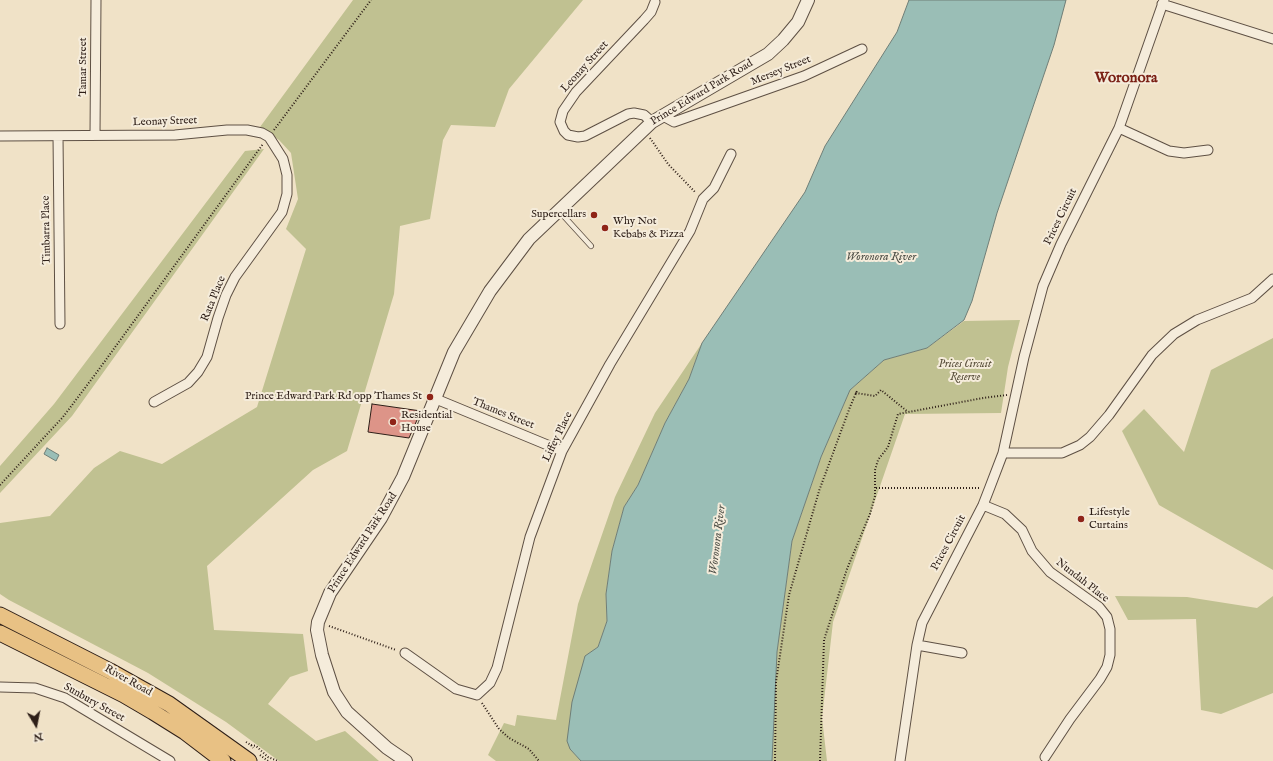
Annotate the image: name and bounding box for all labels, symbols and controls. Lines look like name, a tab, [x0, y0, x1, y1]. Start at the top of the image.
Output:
street label: Tamar Street	[77, 38, 91, 96]
street label: Leonay Street	[559, 39, 611, 95]
street label: Mersey Street	[749, 53, 813, 89]
street label: Prince Edward Park Road	[648, 57, 756, 129]
district label: Woronora	[1094, 70, 1158, 88]
street label: Leonay Street	[133, 114, 197, 130]
street label: Prices Circuit	[1042, 187, 1080, 247]
street label: Timbarra Place	[40, 195, 54, 265]
place label: Supercellars	[531, 208, 586, 222]
marker: Supercellars	[589, 210, 599, 220]
place label: Why Not Kebabs & Pizza	[613, 215, 684, 241]
marker: Why Not Kebabs & Pizza	[600, 223, 610, 233]
water label: Woronora River	[846, 251, 916, 265]
street label: Rata Place	[199, 274, 229, 324]
park label: Prices Circuit Reserve	[939, 358, 991, 384]
place label: Prince Edward Park Rd opp Thames St	[245, 390, 422, 404]
marker: Prince Edward Park Rd opp Thames St	[425, 392, 435, 402]
street label: Thames Street	[470, 396, 536, 432]
place label: Residential House	[401, 409, 452, 435]
street label: Liffey Place	[540, 410, 576, 464]
marker: Residential House	[388, 417, 398, 427]
street label: Prince Edward Park Road	[326, 490, 400, 596]
water label: Woronora River	[707, 504, 729, 576]
place label: Lifestyle Curtains	[1089, 506, 1130, 532]
street label: Prices Circuit	[929, 513, 969, 573]
marker: Lifestyle Curtains	[1076, 514, 1086, 524]
street label: Nundah Place	[1053, 556, 1111, 606]
street label: River Road	[102, 663, 154, 699]
street label: Sunbury Street	[61, 681, 127, 725]
north arrow	[16, 705, 56, 745]
text: N	[32, 729, 44, 745]

